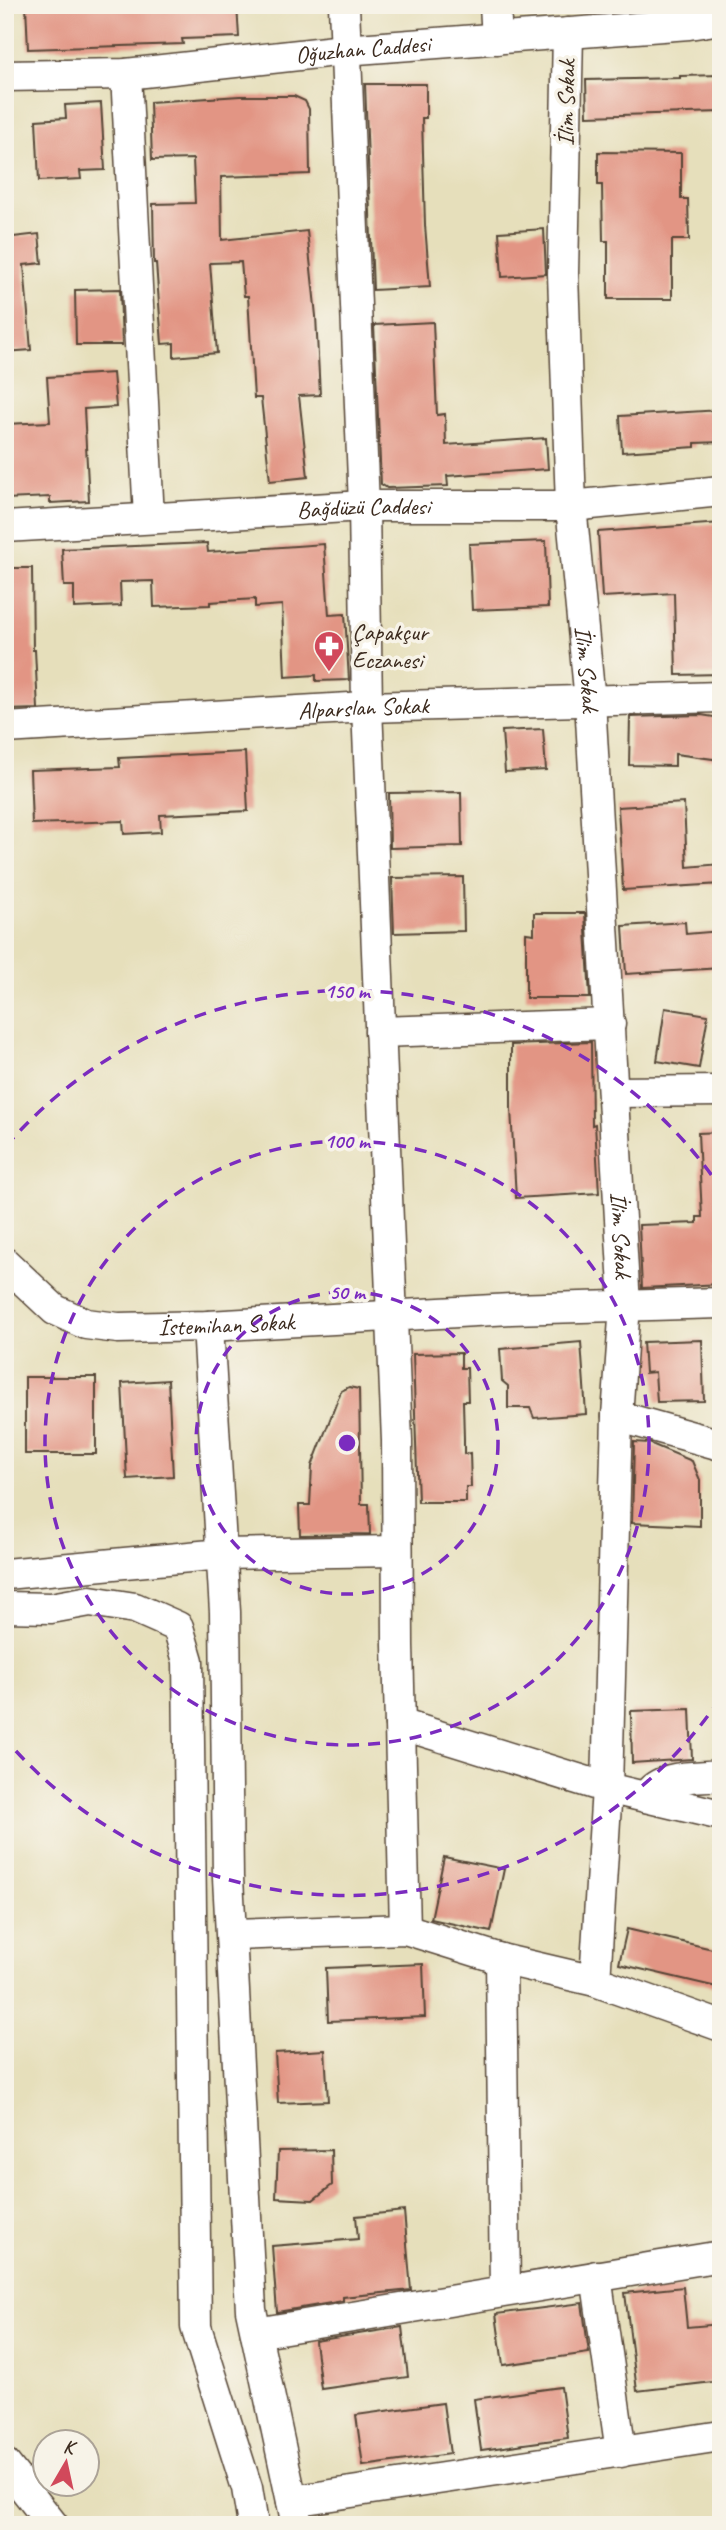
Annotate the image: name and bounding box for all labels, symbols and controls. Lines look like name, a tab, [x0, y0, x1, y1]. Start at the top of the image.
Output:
street label: Oğuzhan Caddesi	[294, 28, 434, 70]
street label: İlim Sokak	[550, 57, 582, 146]
street label: Bağdüzü Caddesi	[296, 491, 434, 525]
place label: Çapakçur Eczanesi	[352, 617, 430, 675]
street label: İlim Sokak	[568, 625, 606, 715]
pharmacy icon: Çapakçur Eczanesi	[312, 629, 346, 673]
street label: Alparslan Sokak	[297, 690, 432, 726]
text: 150 m	[324, 978, 372, 1004]
text: 100 m	[324, 1128, 372, 1154]
street label: İlim Sokak	[603, 1191, 639, 1281]
text: 50 m	[329, 1279, 367, 1305]
street label: İstemihan Sokak	[158, 1306, 297, 1342]
centre of rings	[335, 1431, 359, 1455]
north arrow	[32, 2428, 102, 2498]
text: K	[62, 2435, 79, 2460]

